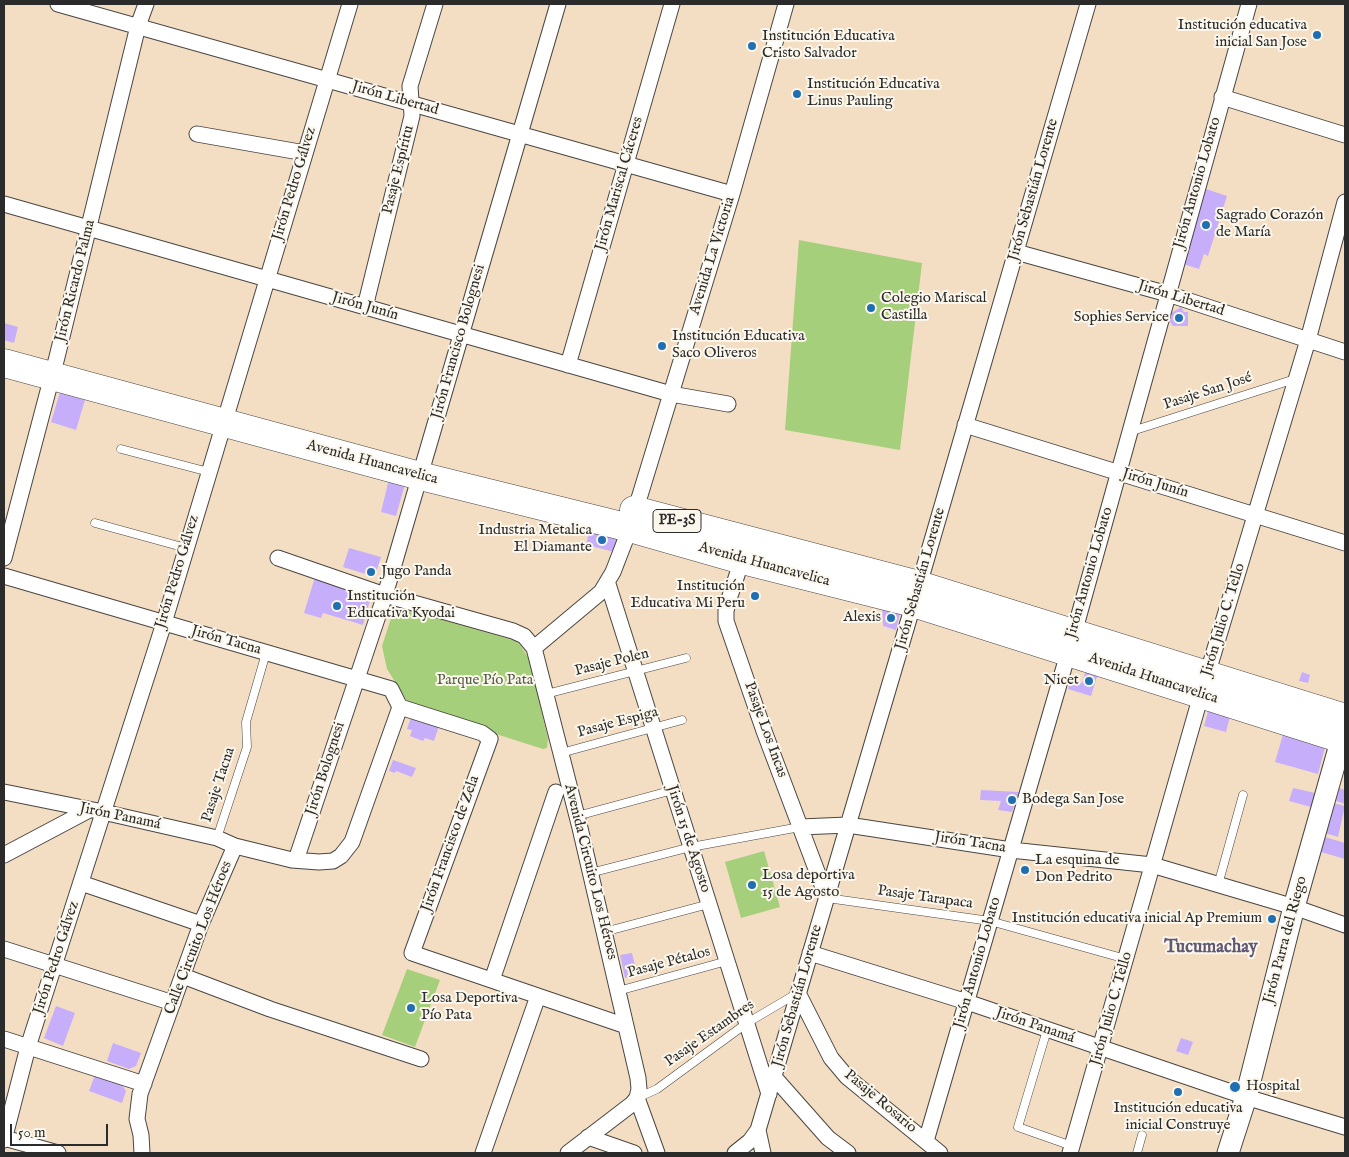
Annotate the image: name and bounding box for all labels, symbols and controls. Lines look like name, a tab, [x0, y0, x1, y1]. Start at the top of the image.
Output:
place label: Institución educativa inicial San Jose	[1178, 17, 1307, 52]
place label: Institución Educativa Cristo Salvador	[762, 28, 895, 63]
marker: Institución educativa inicial San Jose	[1311, 29, 1323, 41]
marker: Institución Educativa Cristo Salvador	[746, 40, 758, 52]
place label: Institución Educativa Linus Pauling	[807, 76, 940, 111]
street label: Jirón Libertad	[350, 78, 440, 120]
marker: Institución Educativa Linus Pauling	[791, 88, 803, 100]
street label: Jirón Mariscal Cáceres	[592, 115, 648, 253]
street label: Jirón Antonio Lobato	[1171, 115, 1225, 251]
street label: Jirón Sebastián Lorente	[1005, 117, 1063, 263]
street label: Pasaje Espíritu	[379, 124, 419, 216]
street label: Jirón Pedro Gálvez	[269, 125, 321, 243]
street label: Avenida La Victoria	[686, 195, 740, 317]
place label: Sagrado Corazón de María	[1216, 207, 1323, 242]
street label: Jirón Ricardo Palma	[52, 218, 100, 344]
marker: Sagrado Corazón de María	[1200, 219, 1212, 231]
street label: Jirón Francisco Bolognesi	[428, 263, 490, 421]
street label: Jirón Libertad	[1136, 277, 1226, 321]
street label: Jirón Junín	[330, 289, 400, 325]
place label: Colegio Mariscal Castilla	[881, 290, 987, 325]
marker: Colegio Mariscal Castilla	[865, 302, 877, 314]
place label: Sophies Service	[1074, 309, 1169, 327]
marker: Sophies Service	[1173, 312, 1185, 324]
place label: Institución Educativa Saco Oliveros	[672, 328, 805, 363]
marker: Institución Educativa Saco Oliveros	[656, 340, 668, 352]
street label: Pasaje San José	[1162, 369, 1254, 415]
street label: Avenida Huancavelica	[304, 437, 440, 489]
street label: Jirón Junín	[1120, 465, 1190, 503]
street label: Jirón Antonio Lobato	[1063, 505, 1117, 641]
street label: Jirón Sebastián Lorente	[892, 506, 950, 652]
road number: PE-3S	[653, 510, 701, 532]
street label: Jirón Pedro Gálvez	[152, 513, 204, 631]
place label: Industria Metalica El Diamante	[479, 522, 592, 557]
marker: Industria Metalica El Diamante	[596, 534, 608, 546]
street label: Avenida Huancavelica	[696, 539, 832, 591]
street label: Jirón Julio C. Tello	[1198, 561, 1250, 679]
place label: Jugo Panda	[381, 563, 451, 581]
marker: Jugo Panda	[365, 566, 377, 578]
place label: Institución Educativa Mi Peru	[630, 578, 745, 613]
place label: Institución Educativa Kyodai	[347, 588, 455, 623]
marker: Institución Educativa Mi Peru	[749, 590, 761, 602]
marker: Institución Educativa Kyodai	[331, 600, 343, 612]
place label: Alexis	[843, 609, 881, 627]
marker: Alexis	[885, 612, 897, 624]
street label: Jirón Tacna	[189, 622, 263, 660]
street label: Pasaje Polen	[573, 645, 651, 681]
street label: Avenida Huancavelica	[1086, 650, 1220, 708]
park label: Parque Pío Pata	[437, 672, 533, 690]
place label: Nicet	[1044, 672, 1079, 690]
marker: Nicet	[1083, 675, 1095, 687]
street label: Pasaje Los Incas	[739, 680, 791, 780]
street label: Pasaje Espiga	[576, 704, 660, 742]
street label: Jirón Bolognesi	[302, 720, 350, 818]
street label: Pasaje Tacna	[198, 745, 240, 825]
street label: Jirón Francisco de Zela	[418, 773, 484, 915]
street label: Avenida Circuito Los Héroes	[559, 782, 621, 962]
street label: Jirón 15 de Agosto	[662, 783, 714, 895]
place label: Bodega San Jose	[1022, 791, 1124, 809]
marker: Bodega San Jose	[1006, 794, 1018, 806]
street label: Jirón Panamá	[78, 800, 162, 834]
street label: Jirón Tacna	[933, 828, 1007, 858]
place label: La esquina de Don Pedrito	[1035, 852, 1119, 887]
street label: Calle Circuito Los Héroes	[161, 859, 237, 1017]
marker: La esquina de Don Pedrito	[1019, 864, 1031, 876]
place label: Losa deportiva 15 de Agosto	[762, 867, 855, 902]
street label: Jirón Parra del Riego	[1260, 874, 1312, 1006]
marker: Losa deportiva 15 de Agosto	[746, 879, 758, 891]
street label: Pasaje Tarapaca	[876, 882, 974, 914]
street label: Jirón Antonio Lobato	[951, 895, 1005, 1031]
street label: Jirón Pedro Gálvez	[30, 899, 84, 1017]
place label: Institución educativa inicial Ap Premium	[1012, 910, 1262, 928]
marker: Institución educativa inicial Ap Premium	[1266, 913, 1278, 925]
street label: Jirón Sebastián Lorente	[769, 923, 827, 1069]
district label: Tucumachay	[1164, 937, 1258, 959]
street label: Pasaje Pétalos	[626, 943, 712, 983]
street label: Jirón Julio C. Tello	[1087, 950, 1137, 1068]
place label: Losa Deportiva Pío Pata	[421, 990, 518, 1025]
street label: Pasaje Estambres	[662, 997, 758, 1071]
marker: Losa Deportiva Pío Pata	[405, 1002, 417, 1014]
street label: Jirón Panamá	[993, 1004, 1077, 1048]
street label: Pasaje Rosario	[840, 1066, 920, 1138]
place label: Hospital	[1246, 1078, 1300, 1096]
marker: Hospital	[1228, 1080, 1242, 1094]
marker: Institución educativa inicial Construye	[1172, 1086, 1184, 1098]
place label: Institución educativa inicial Construye	[1113, 1100, 1243, 1135]
scale bar	[12, 1114, 110, 1146]
text: 50 m	[18, 1123, 46, 1142]

